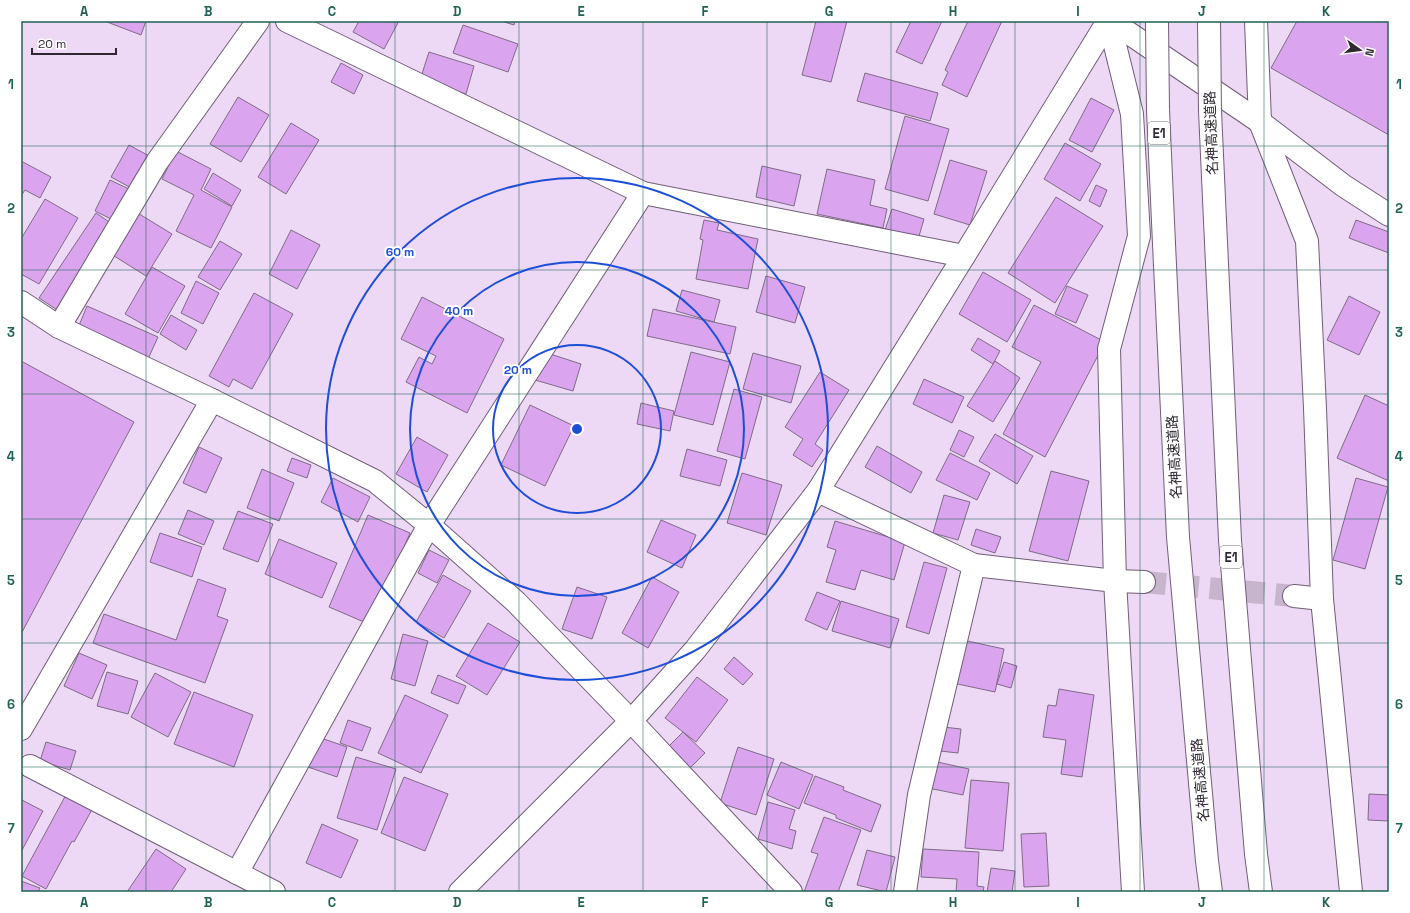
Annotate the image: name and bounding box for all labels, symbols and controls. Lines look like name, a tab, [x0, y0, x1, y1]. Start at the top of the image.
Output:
text: A	[80, 3, 89, 20]
text: B	[204, 3, 213, 20]
text: C	[328, 3, 336, 20]
text: D	[453, 3, 462, 20]
text: E	[577, 3, 585, 20]
text: F	[702, 3, 709, 20]
text: G	[825, 3, 833, 20]
text: H	[949, 3, 957, 20]
text: I	[1076, 3, 1080, 20]
text: J	[1198, 3, 1206, 20]
text: K	[1322, 3, 1331, 20]
scale bar	[32, 30, 116, 56]
north arrow	[1340, 30, 1380, 70]
text: 20 m	[38, 36, 66, 52]
text: N	[1362, 47, 1377, 58]
text: 1	[8, 76, 14, 93]
text: 1	[1396, 76, 1402, 93]
street label: 名神高速道路	[1201, 91, 1221, 175]
road number: E1	[1148, 122, 1170, 144]
text: 2	[7, 200, 15, 217]
text: 2	[1395, 200, 1403, 217]
text: 60 m	[386, 244, 414, 260]
text: 40 m	[445, 303, 473, 319]
text: 3	[7, 324, 15, 341]
text: 3	[1395, 324, 1403, 341]
text: 20 m	[504, 362, 532, 378]
street label: 名神高速道路	[1163, 415, 1185, 499]
centre of rings	[570, 422, 584, 436]
text: 4	[7, 448, 15, 465]
text: 4	[1395, 448, 1403, 465]
road number: E1	[1220, 546, 1242, 568]
text: 5	[7, 572, 15, 589]
text: 5	[1395, 572, 1403, 589]
text: 6	[7, 696, 15, 713]
text: 6	[1395, 696, 1403, 713]
street label: 名神高速道路	[1187, 737, 1213, 823]
text: 7	[7, 820, 15, 837]
text: 7	[1395, 820, 1403, 837]
text: A	[80, 894, 89, 911]
text: B	[204, 894, 213, 911]
text: C	[328, 894, 336, 911]
text: D	[453, 894, 462, 911]
text: E	[577, 894, 585, 911]
text: F	[702, 894, 709, 911]
text: G	[825, 894, 833, 911]
text: H	[949, 894, 957, 911]
text: I	[1076, 894, 1080, 911]
text: J	[1198, 894, 1206, 911]
text: K	[1322, 894, 1331, 911]

